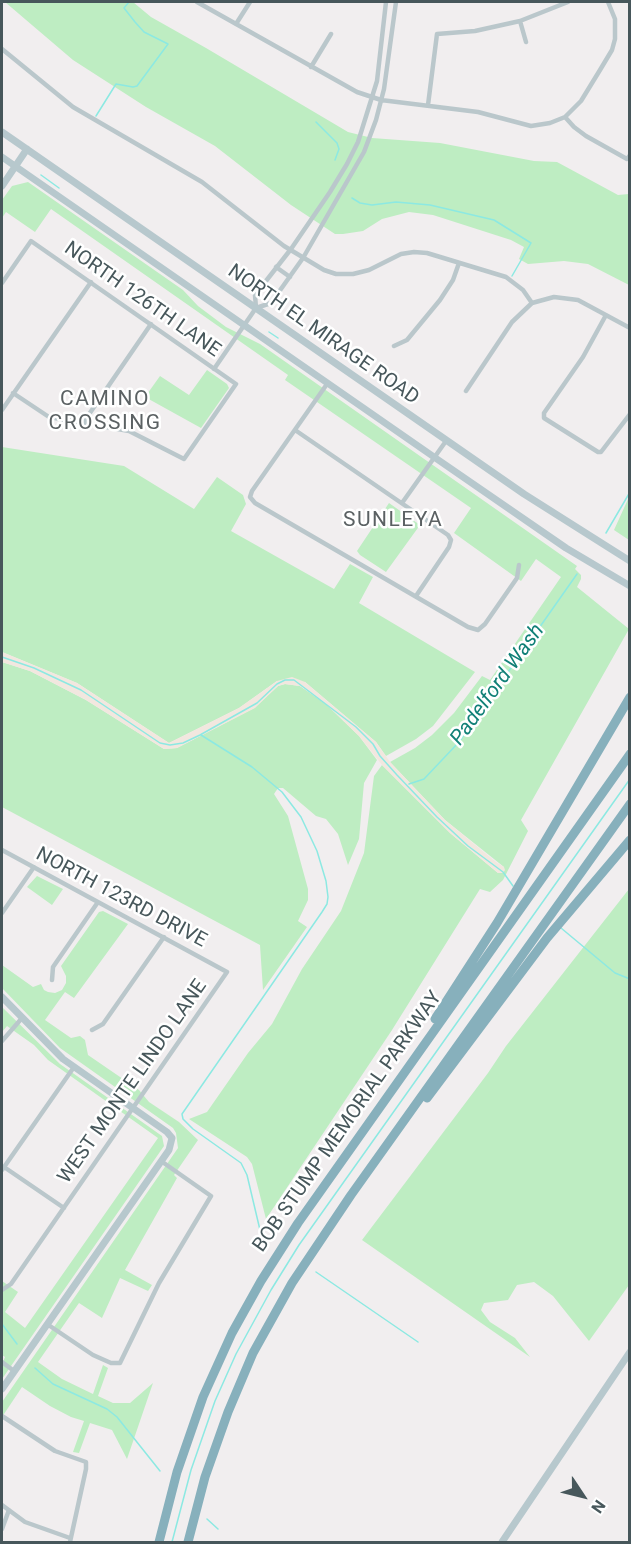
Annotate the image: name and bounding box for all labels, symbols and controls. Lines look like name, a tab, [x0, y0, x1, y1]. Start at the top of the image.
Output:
street label: NORTH 126TH LANE	[59, 237, 225, 363]
street label: NORTH EL MIRAGE ROAD	[223, 260, 423, 410]
district label: CAMINO CROSSING	[49, 387, 161, 437]
district label: SUNLEYA	[343, 508, 443, 534]
water label: Padelford Wash	[446, 619, 550, 751]
street label: NORTH 123RD DRIVE	[32, 843, 210, 953]
street label: WEST MONTE LINDO LANE	[53, 975, 213, 1189]
street label: BOB STUMP MEMORIAL PARKWAY	[248, 987, 448, 1257]
north arrow	[553, 1466, 613, 1526]
text: N	[587, 1497, 609, 1517]

